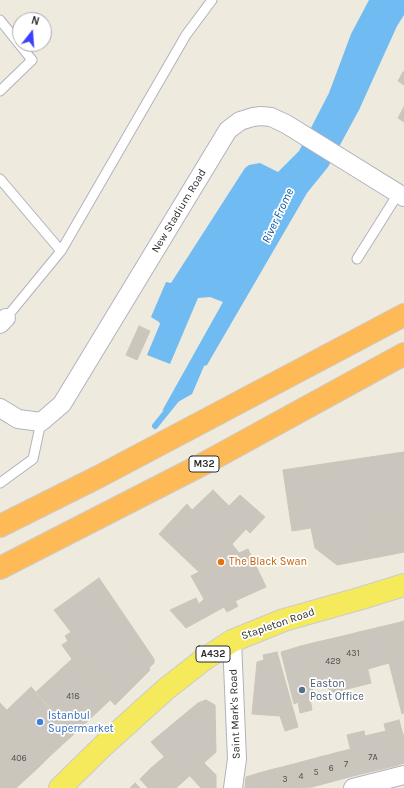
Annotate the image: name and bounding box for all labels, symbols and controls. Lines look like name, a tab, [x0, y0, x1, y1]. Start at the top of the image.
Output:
north arrow	[12, 12, 52, 52]
text: N	[30, 14, 41, 28]
street label: New Stadium Road	[149, 167, 209, 255]
water label: River Frome	[259, 186, 297, 246]
road number: M32	[189, 456, 219, 472]
place label: The Black Swan	[229, 555, 307, 569]
marker: The Black Swan	[216, 557, 226, 567]
street label: Stapleton Road	[240, 605, 316, 643]
road number: A432	[196, 646, 230, 662]
house number: 431	[346, 648, 360, 658]
house number: 429	[325, 656, 341, 666]
street label: Saint Mark's Road	[227, 669, 243, 759]
place label: Easton Post Office	[310, 677, 364, 703]
marker: Easton Post Office	[297, 685, 307, 695]
house number: 418	[66, 691, 80, 701]
place label: Istanbul Supermarket	[48, 709, 114, 735]
marker: Istanbul Supermarket	[35, 717, 45, 727]
house number: 7A	[368, 752, 378, 762]
house number: 406	[11, 753, 27, 763]
house number: 7	[344, 759, 348, 769]
house number: 6	[328, 763, 334, 773]
house number: 5	[313, 767, 319, 777]
house number: 4	[298, 771, 304, 781]
house number: 3	[282, 774, 288, 784]

